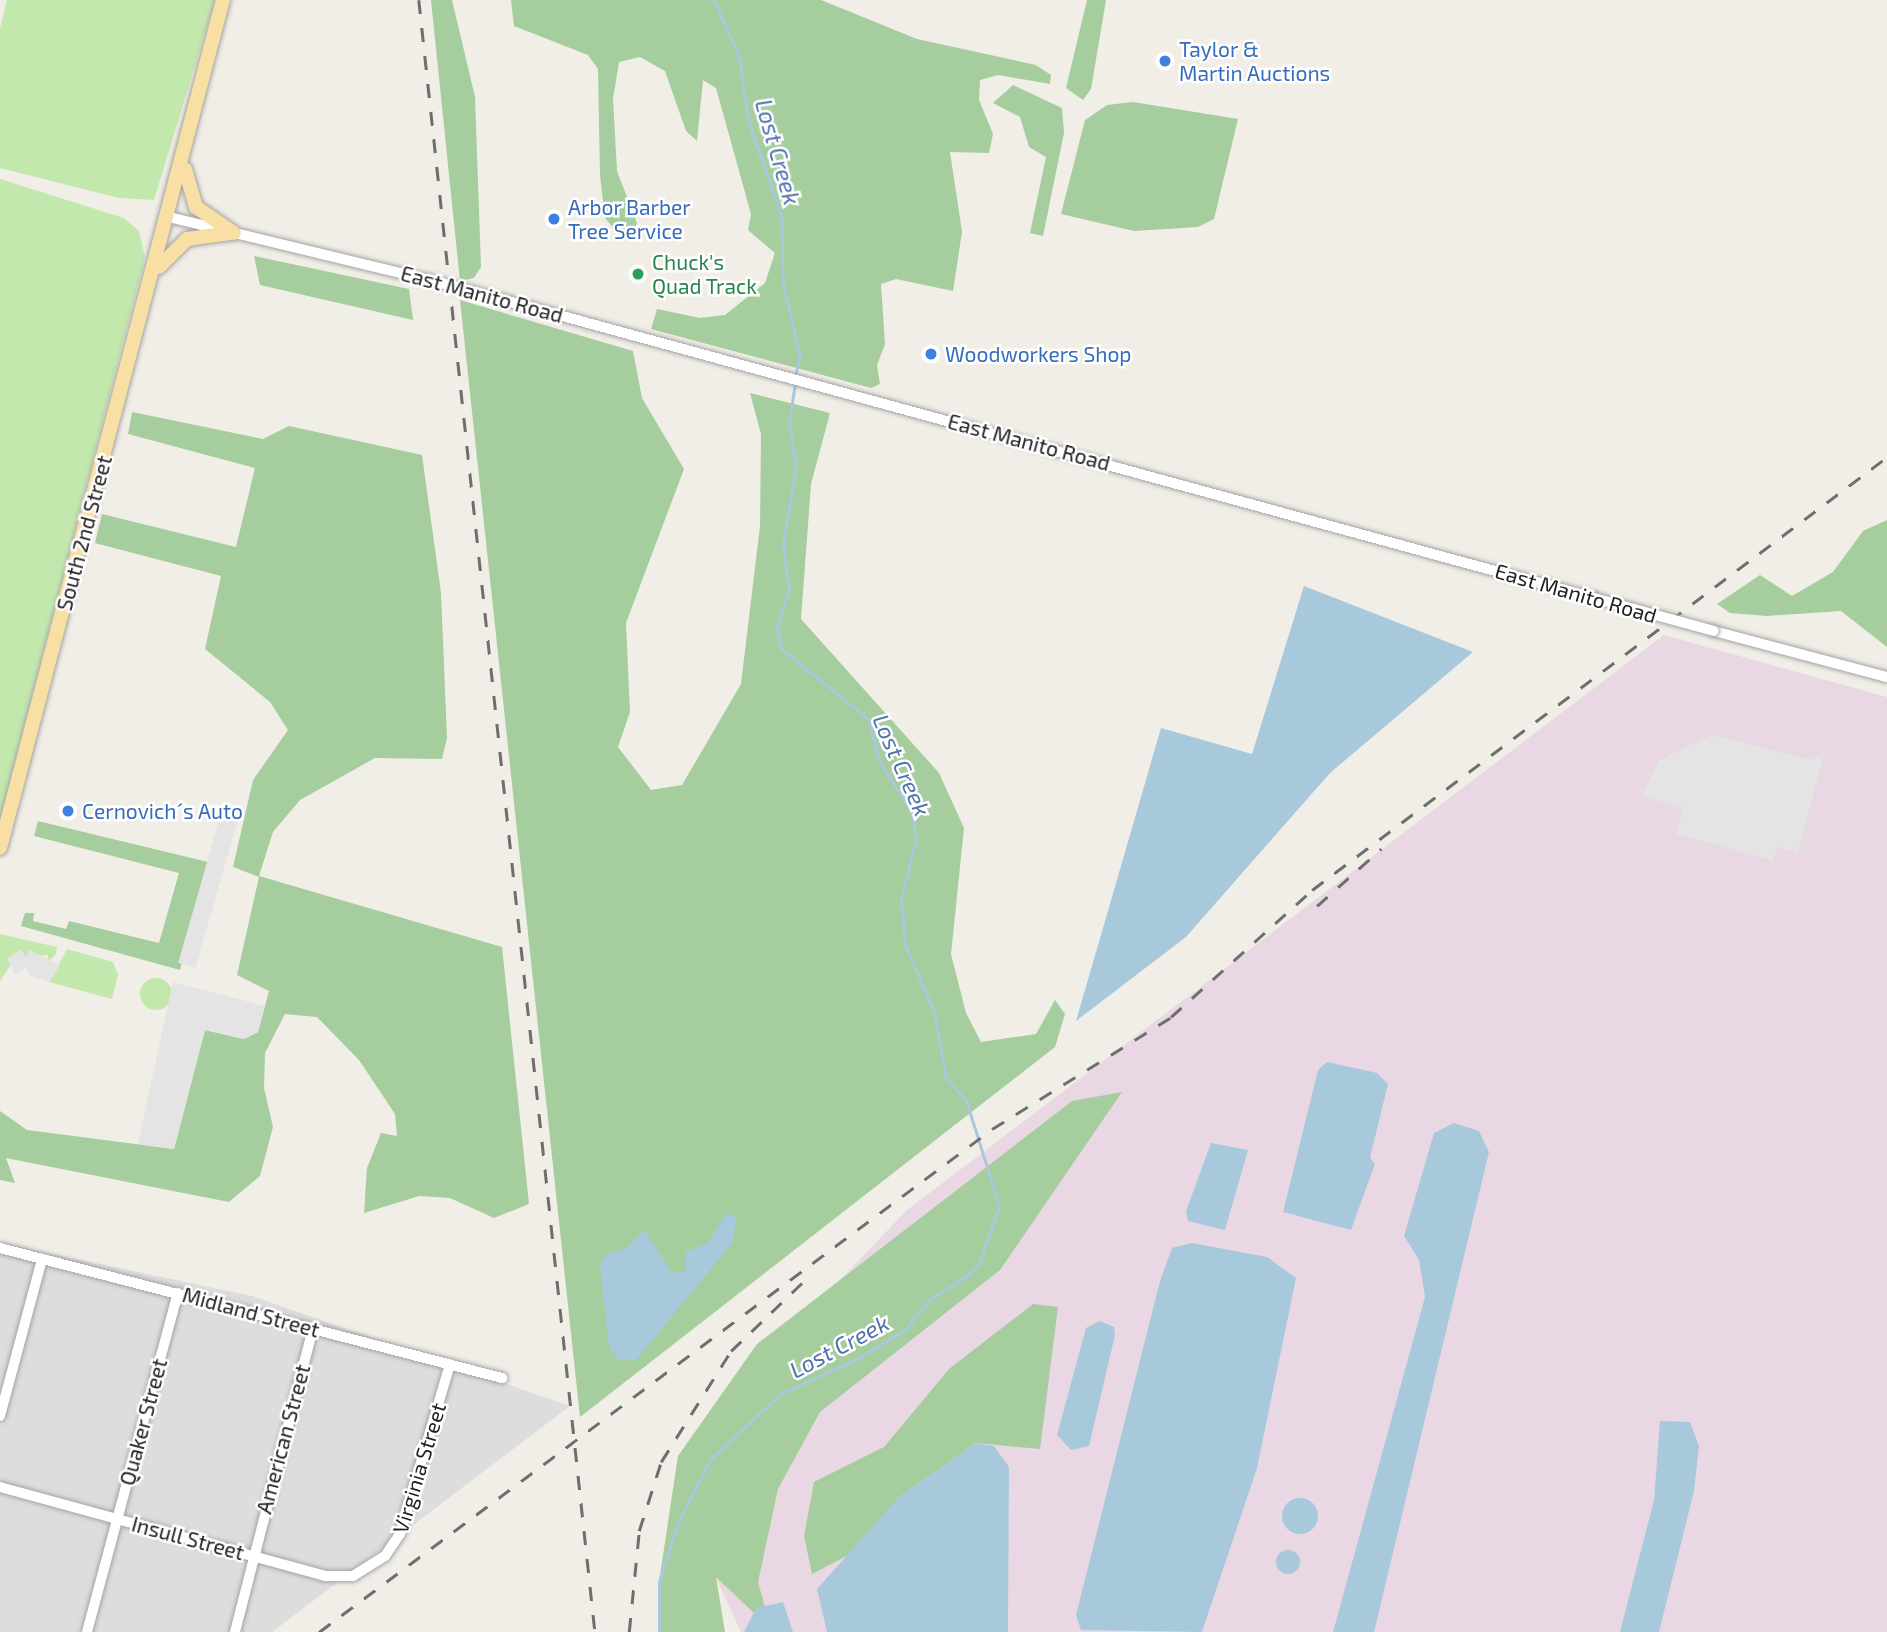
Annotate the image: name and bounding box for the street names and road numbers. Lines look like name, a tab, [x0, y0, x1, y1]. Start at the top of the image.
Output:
street label: East Manito Road	[398, 260, 566, 328]
street label: East Manito Road	[945, 408, 1113, 476]
street label: South 2nd Street	[51, 453, 117, 613]
street label: East Manito Road	[1492, 558, 1660, 628]
street label: Midland Street	[180, 1282, 322, 1342]
street label: Quaker Street	[114, 1356, 172, 1488]
street label: American Street	[251, 1362, 315, 1516]
street label: Virginia Street	[387, 1400, 451, 1536]
street label: Insull Street	[129, 1511, 247, 1565]

